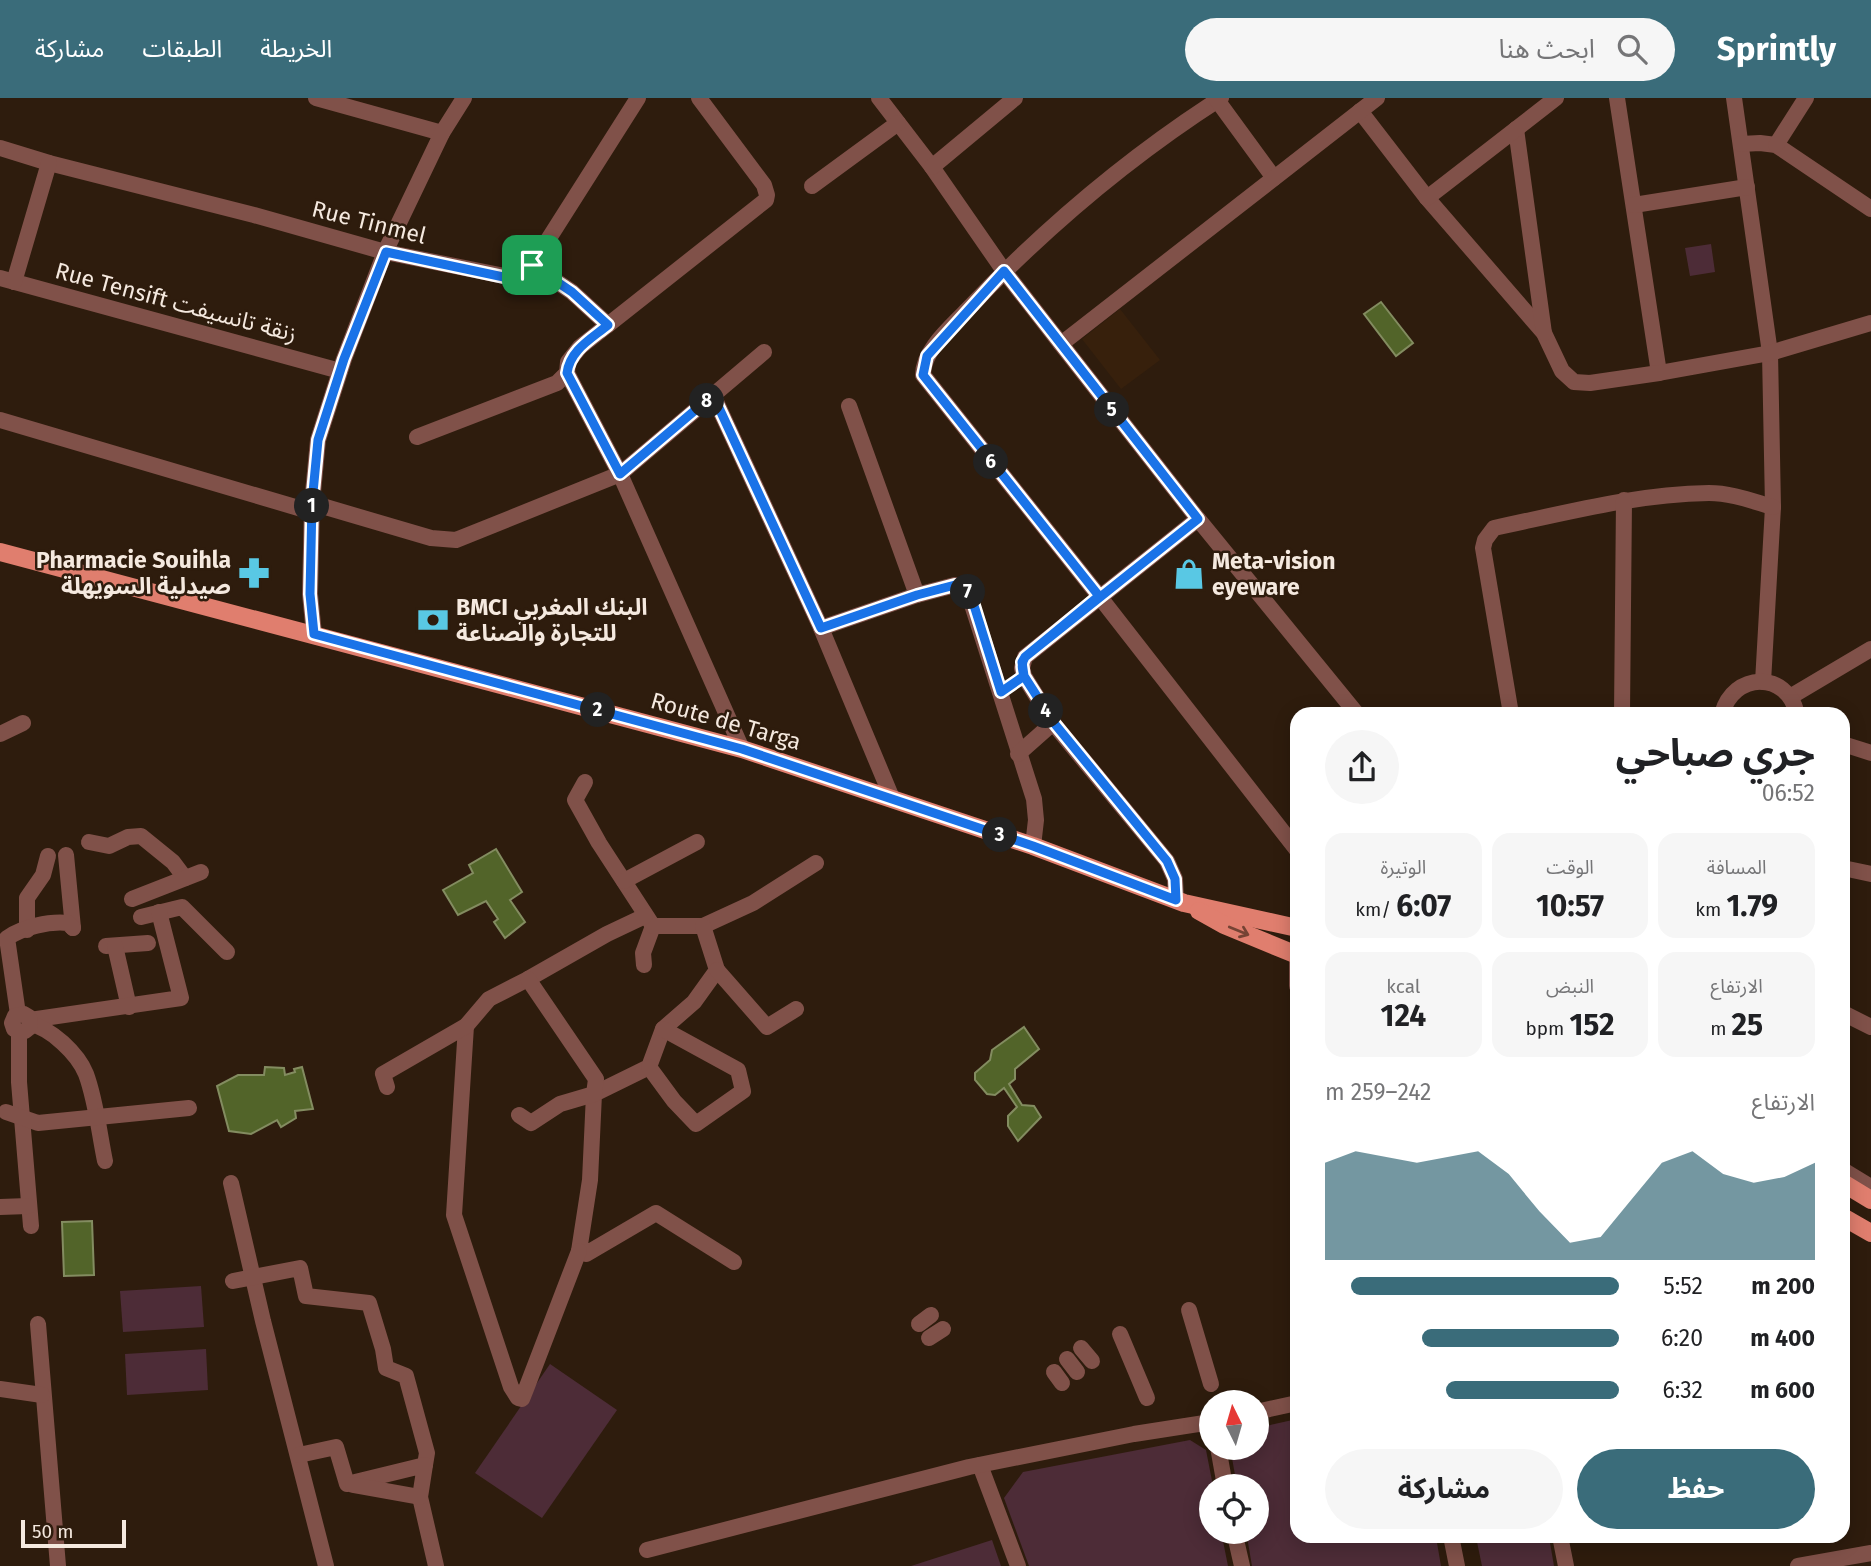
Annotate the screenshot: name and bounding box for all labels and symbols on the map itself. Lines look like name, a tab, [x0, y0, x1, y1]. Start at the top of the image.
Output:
street label: Rue Tinmel	[309, 194, 429, 250]
pin	[502, 235, 562, 295]
street label: Rue Tensift زنقة تانسيفت	[52, 256, 300, 348]
pin: 8	[690, 384, 724, 418]
pin: 5	[1094, 392, 1130, 428]
pin: 6	[974, 444, 1009, 480]
pin: 1	[294, 488, 330, 524]
place label: Pharmacie Souihla صيدلية السويهلة	[36, 546, 231, 600]
place label: Meta-vision eyeware	[1212, 547, 1336, 601]
pharmacy icon: Pharmacie Souihla صيدلية السويهلة	[237, 556, 271, 590]
shop icon: Meta-vision eyeware	[1172, 557, 1206, 591]
pin: 7	[950, 574, 986, 610]
place label: BMCI البنك المغربي للتجارة والصناعة	[456, 593, 648, 647]
bank icon: BMCI البنك المغربي للتجارة والصناعة	[416, 603, 450, 637]
street label: Route de Targa	[648, 686, 804, 756]
pin: 2	[580, 692, 616, 728]
pin: 4	[1028, 694, 1064, 728]
pin: 3	[982, 818, 1018, 852]
one-way arrow	[1228, 926, 1250, 939]
north arrow	[1199, 1390, 1269, 1460]
scale bar	[21, 1517, 126, 1549]

